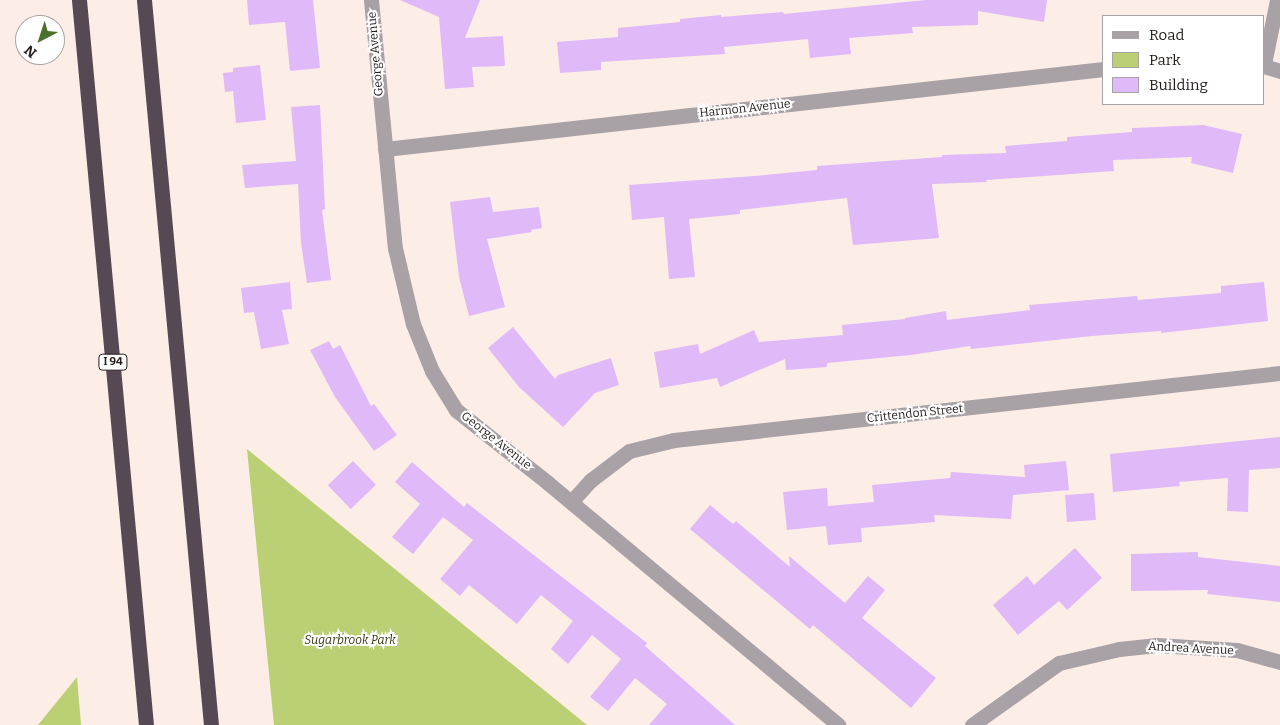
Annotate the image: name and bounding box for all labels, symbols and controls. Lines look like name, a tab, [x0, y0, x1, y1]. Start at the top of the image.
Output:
street label: George Avenue	[365, 11, 387, 97]
north arrow	[15, 15, 65, 65]
legend	[1102, 15, 1265, 105]
text: Road	[1149, 26, 1184, 44]
text: N	[21, 41, 40, 61]
text: Park	[1149, 51, 1181, 69]
text: Building	[1149, 76, 1208, 94]
street label: Harmon Avenue	[699, 97, 791, 121]
road number: I 94	[98, 354, 128, 371]
street label: Crittendon Street	[866, 402, 964, 426]
street label: George Avenue	[458, 409, 534, 473]
park label: Sugarbrook Park	[304, 634, 396, 648]
street label: Andrea Avenue	[1148, 640, 1234, 658]

